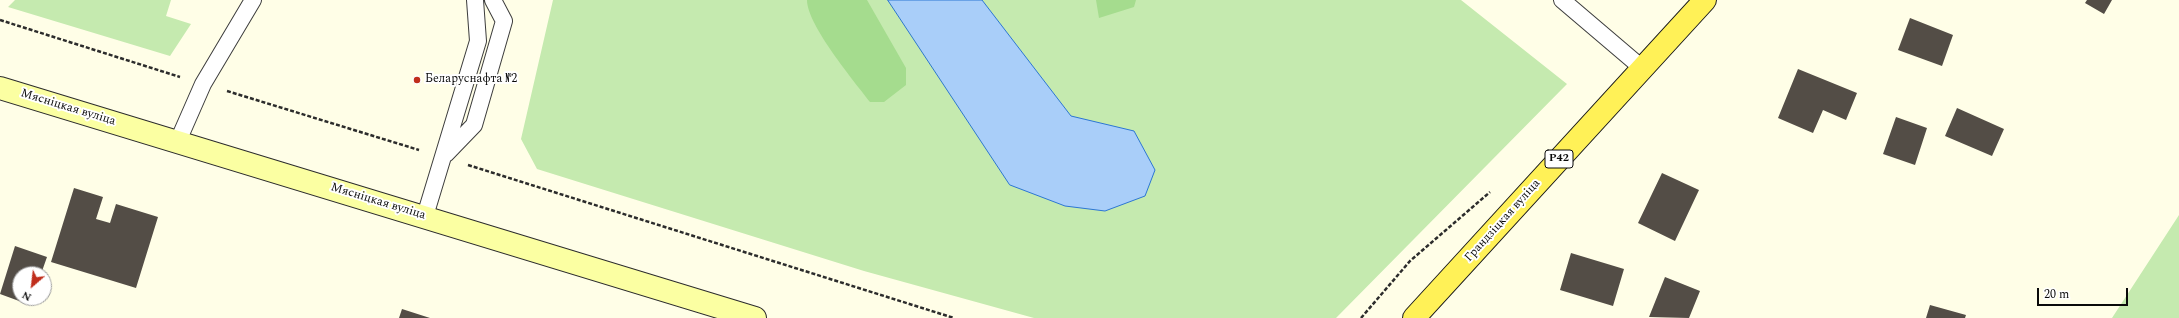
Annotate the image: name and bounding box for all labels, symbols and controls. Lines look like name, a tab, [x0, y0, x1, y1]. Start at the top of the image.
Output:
place label: Беларуснафта №2	[425, 73, 517, 87]
marker: Беларуснафта №2	[412, 75, 422, 85]
street label: Мясніцкая вуліца	[19, 87, 117, 129]
road number: Р42	[1545, 150, 1573, 168]
street label: Грандзіцкая вуліца	[1462, 177, 1544, 265]
street label: Мясніцкая вуліца	[329, 181, 427, 223]
north arrow	[12, 266, 52, 306]
scale bar	[2039, 280, 2130, 306]
text: 20 m	[2044, 285, 2069, 304]
text: N	[19, 287, 35, 306]

